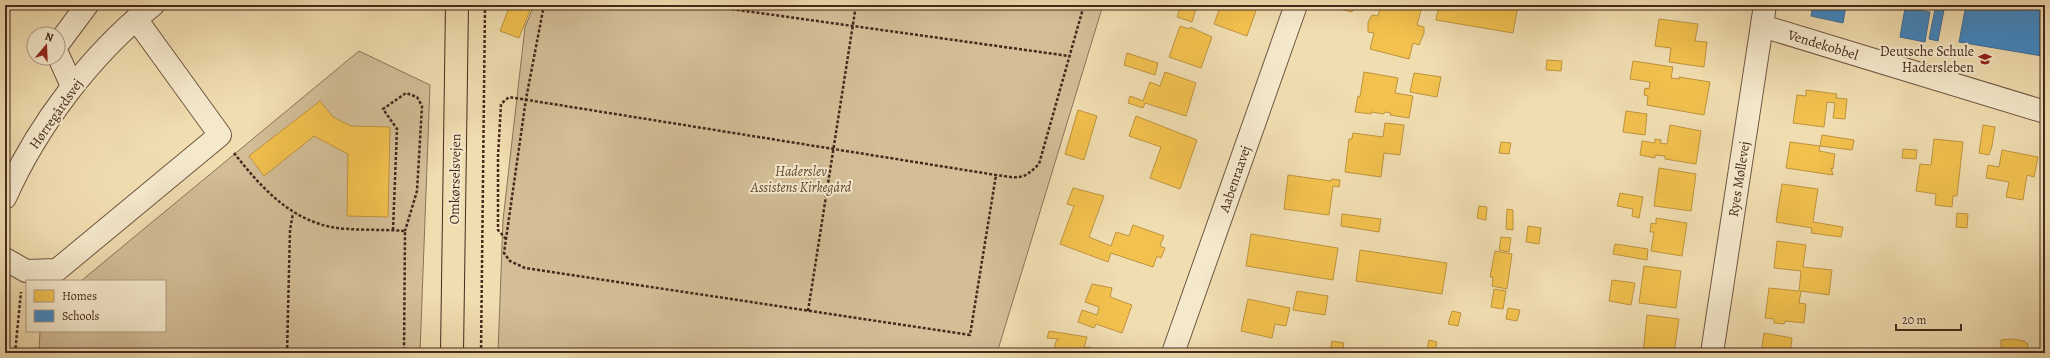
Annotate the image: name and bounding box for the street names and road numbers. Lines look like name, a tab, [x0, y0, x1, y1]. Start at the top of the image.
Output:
street label: Vendekobbel	[1784, 25, 1861, 65]
street label: Hørregårdsvej	[25, 75, 87, 153]
street label: Omkørselsvejen	[445, 133, 465, 225]
street label: Ryes Møllevej	[1724, 140, 1754, 218]
street label: Aabenraavej	[1214, 143, 1255, 216]

